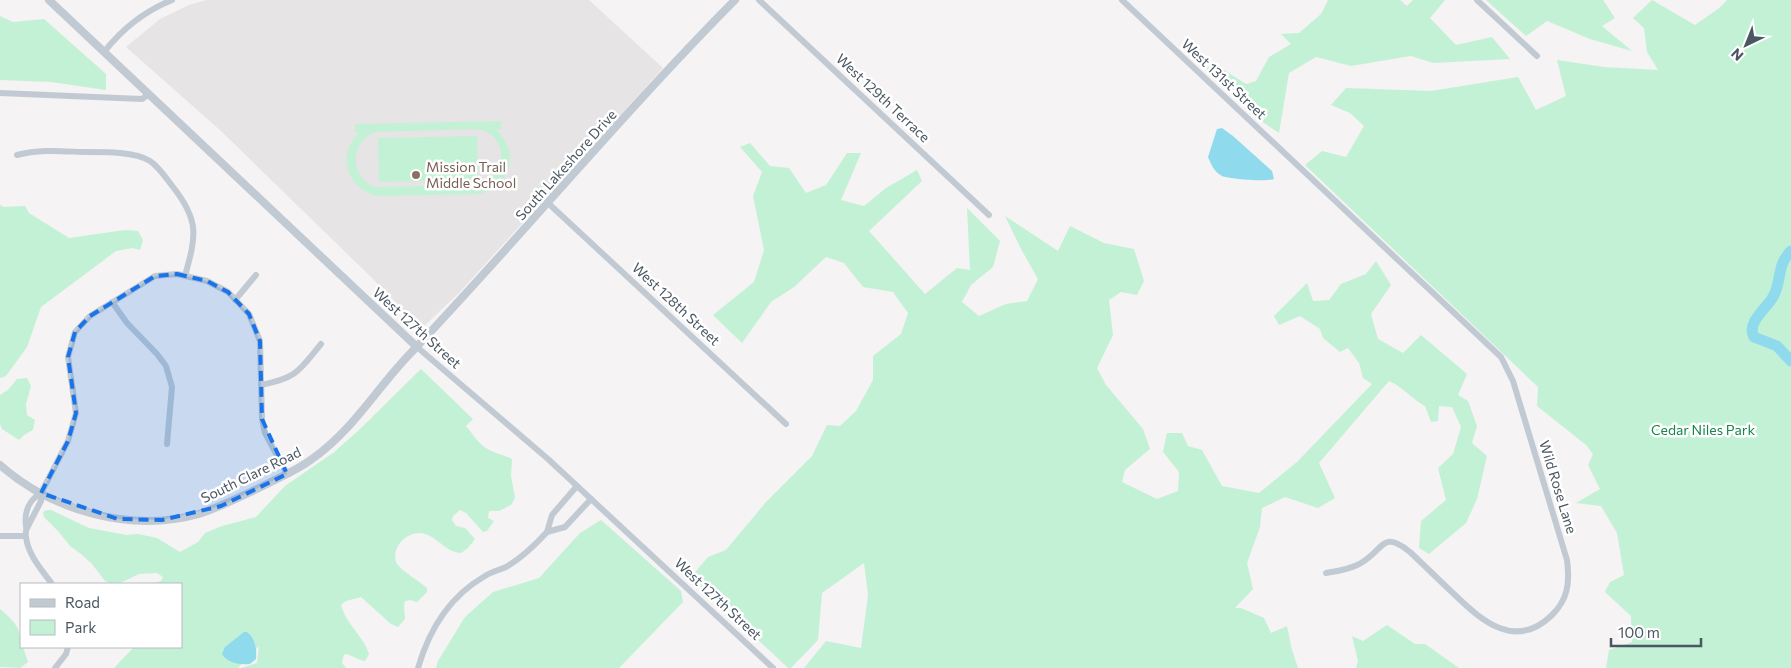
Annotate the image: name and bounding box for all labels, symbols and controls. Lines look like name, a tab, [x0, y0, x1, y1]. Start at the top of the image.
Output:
north arrow	[1721, 20, 1771, 70]
street label: West 131st Street	[1178, 35, 1270, 122]
text: N	[1727, 45, 1746, 65]
street label: West 129th Terrace	[833, 50, 934, 145]
street label: South Lakeshore Drive	[512, 106, 620, 223]
place label: Mission Trail Middle School	[426, 158, 516, 191]
marker: Mission Trail Middle School	[410, 169, 422, 181]
street label: West 128th Street	[629, 259, 724, 349]
street label: West 127th Street	[370, 284, 465, 372]
park label: Cedar Niles Park	[1651, 421, 1755, 438]
street label: Wild Rose Lane	[1536, 438, 1581, 535]
street label: South Clare Road	[198, 443, 304, 506]
street label: West 127th Street	[671, 554, 765, 643]
legend	[20, 583, 182, 648]
text: Road	[65, 593, 100, 611]
scale bar	[1611, 616, 1701, 648]
text: Park	[65, 618, 96, 636]
text: 100 m	[1618, 623, 1660, 641]

